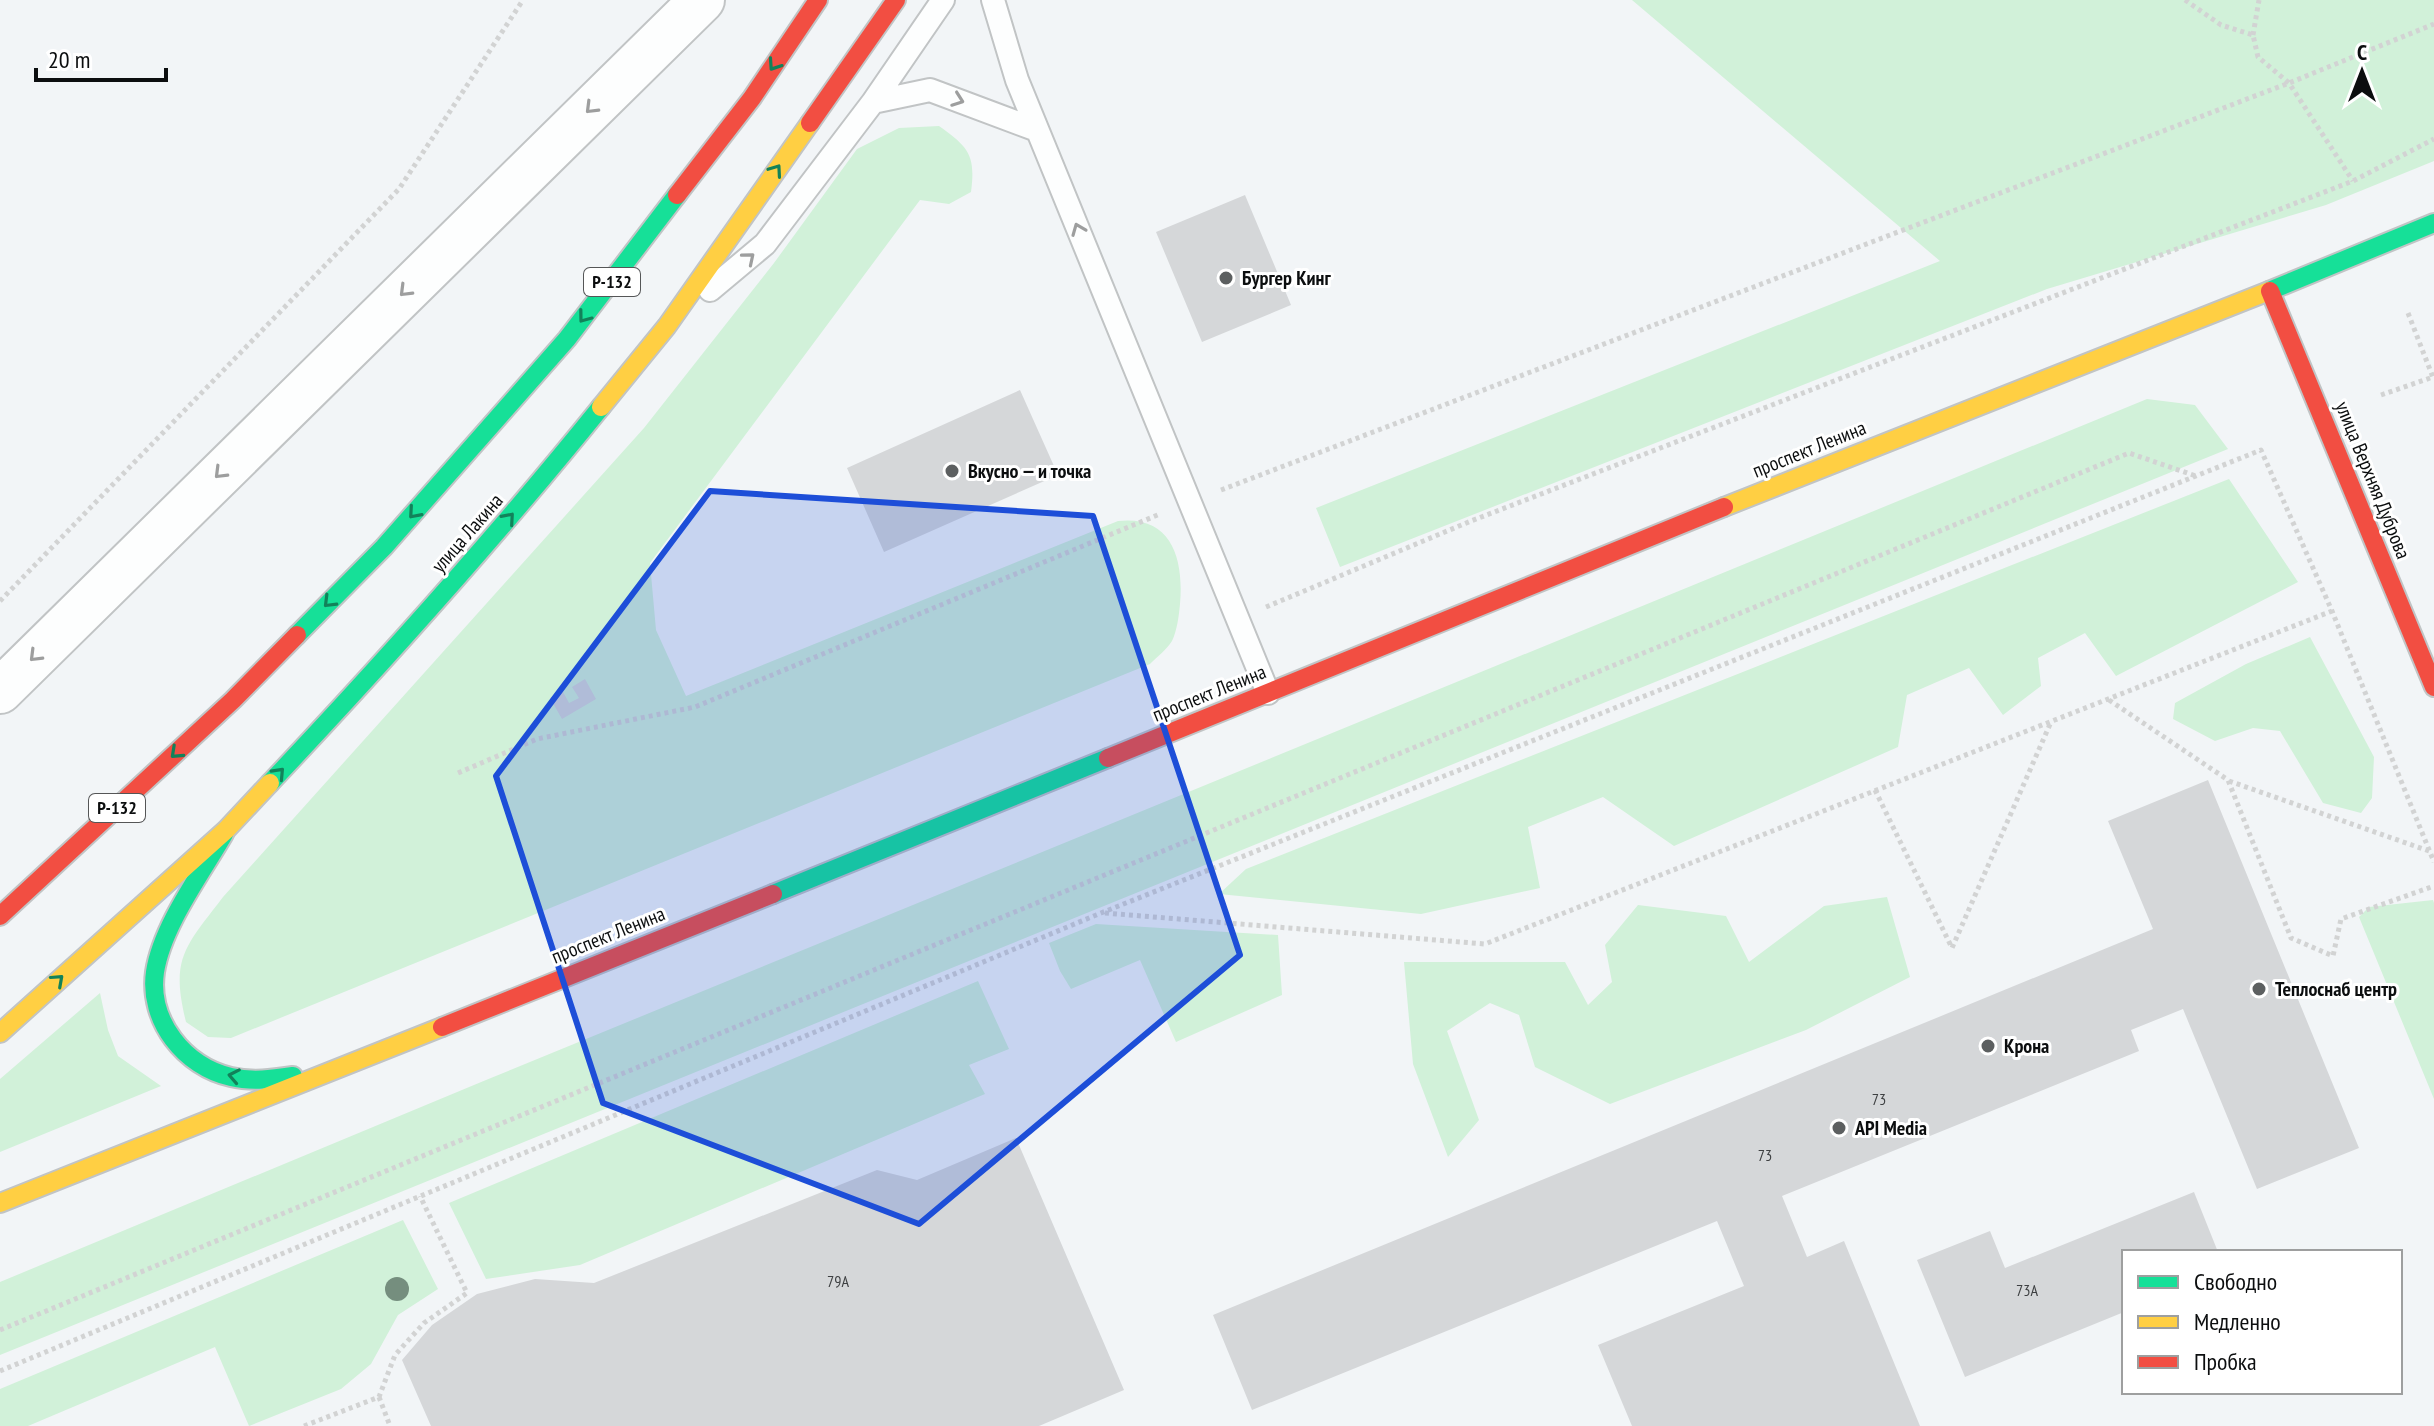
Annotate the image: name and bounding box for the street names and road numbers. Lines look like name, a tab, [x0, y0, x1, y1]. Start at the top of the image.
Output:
road number: Р-132	[584, 268, 640, 296]
street label: улица Верхняя Дуброва	[2330, 397, 2416, 563]
street label: проспект Ленина	[1748, 414, 1870, 484]
street label: улица Лакина	[426, 488, 508, 578]
street label: проспект Ленина	[1148, 658, 1270, 728]
road number: Р-132	[89, 794, 145, 822]
street label: проспект Ленина	[547, 900, 669, 970]

